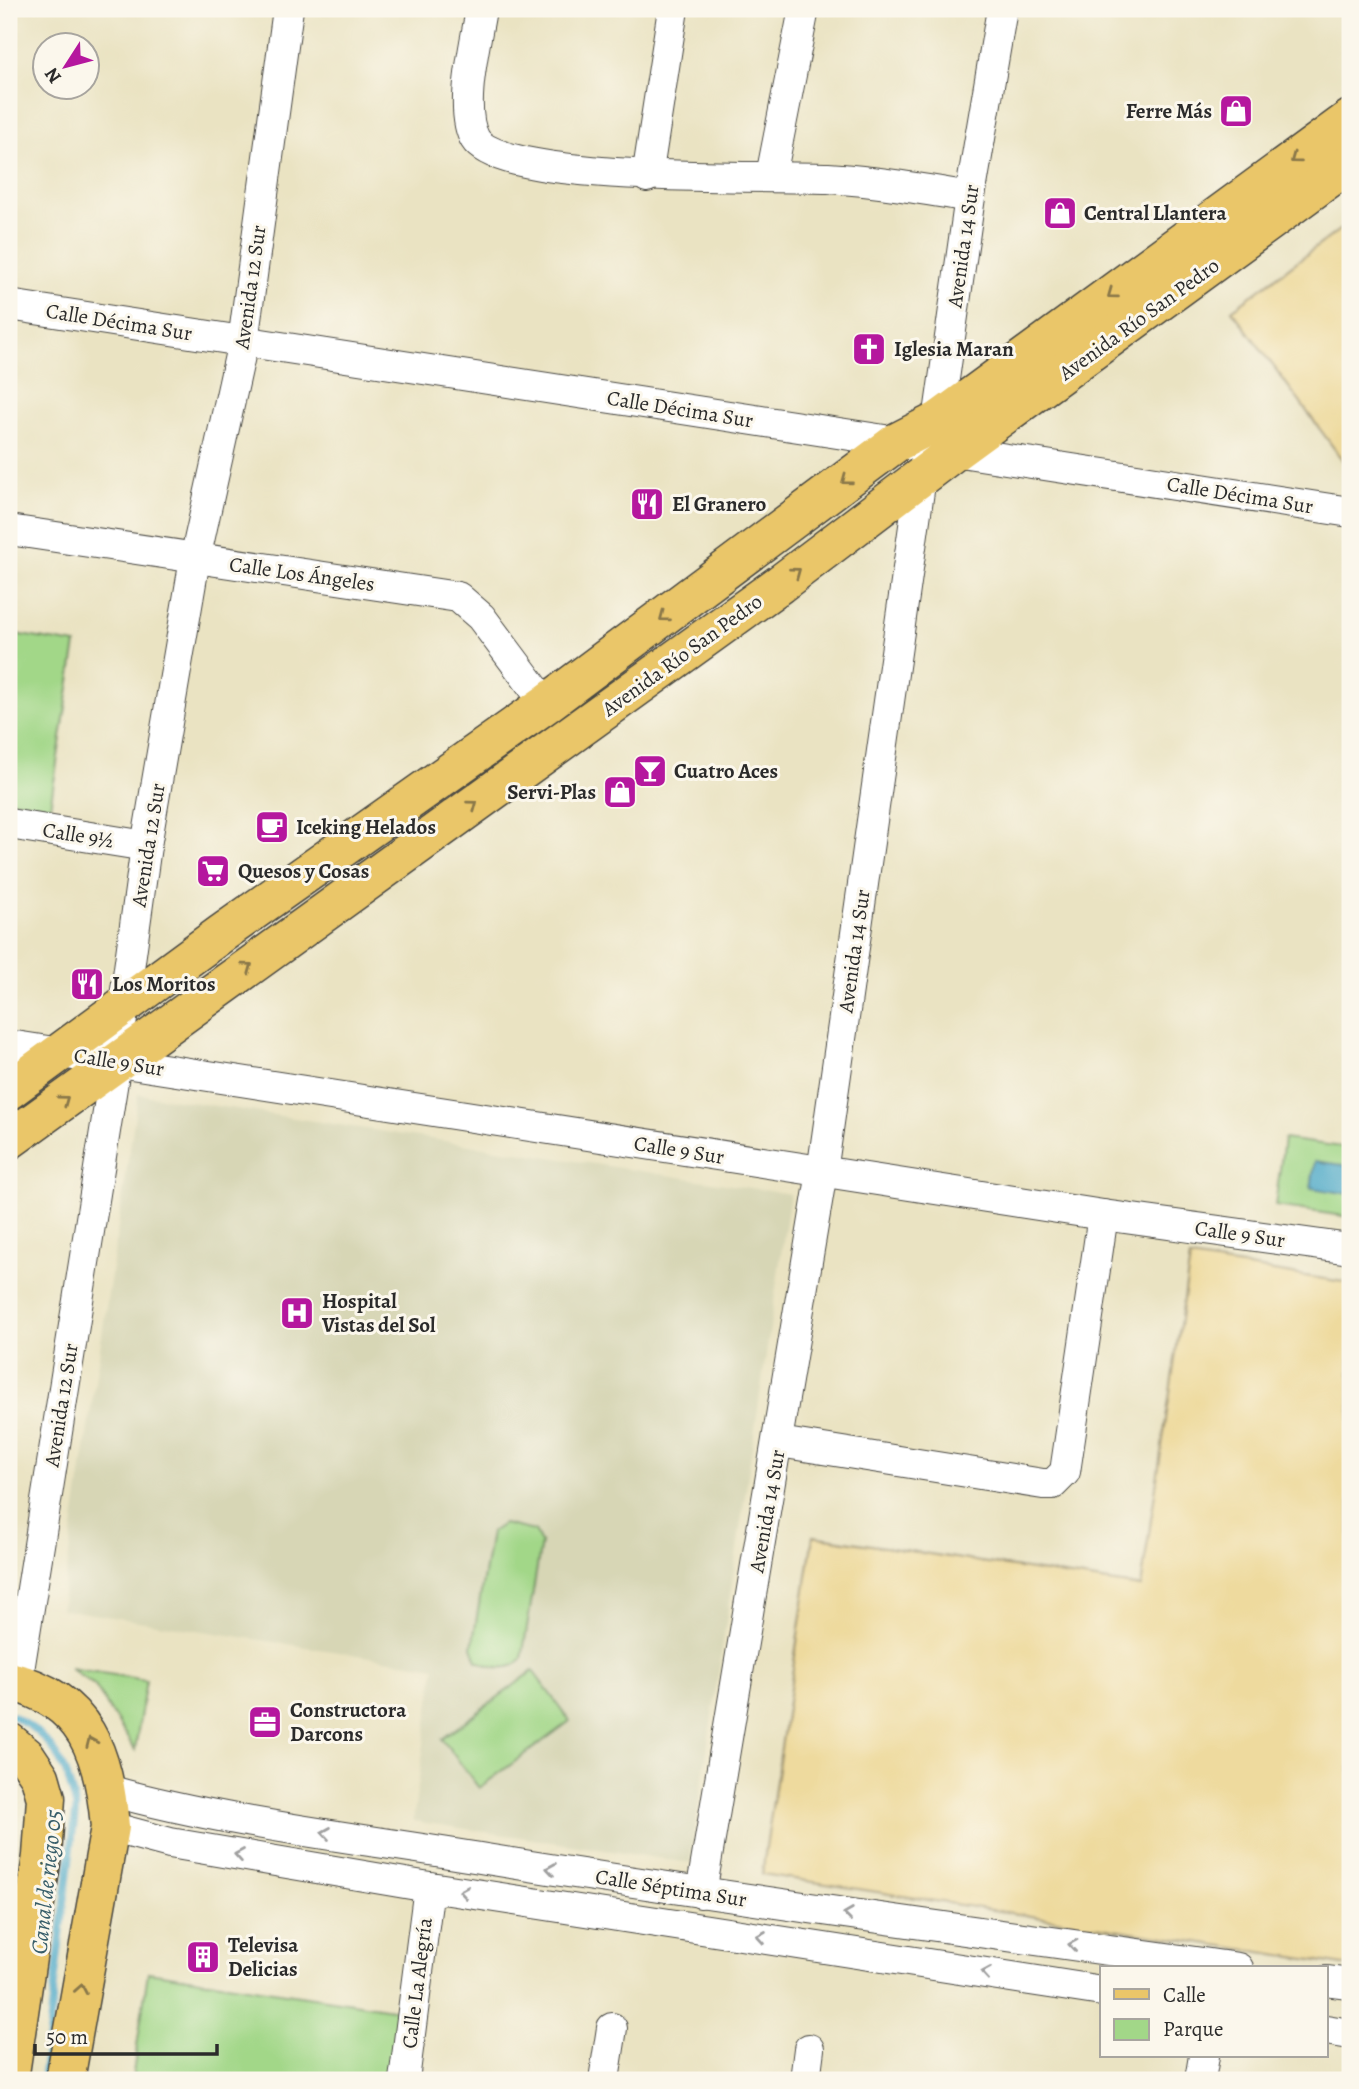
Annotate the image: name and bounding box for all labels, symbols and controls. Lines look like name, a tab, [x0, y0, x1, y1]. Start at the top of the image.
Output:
north arrow	[32, 32, 102, 102]
text: N	[38, 62, 68, 89]
shop icon: Ferre Más	[1217, 92, 1255, 130]
place label: Ferre Más	[1126, 97, 1212, 125]
one-way arrow	[1290, 151, 1303, 164]
street label: Avenida 14 Sur	[940, 183, 986, 310]
shop icon: Central Llantera	[1041, 194, 1079, 232]
place label: Central Llantera	[1084, 199, 1228, 227]
street label: Avenida 12 Sur	[227, 223, 273, 352]
street label: Avenida Río San Pedro	[1052, 251, 1225, 387]
one-way arrow	[1107, 286, 1120, 298]
street label: Calle Décima Sur	[44, 297, 194, 347]
church icon: Iglesia Maran	[850, 330, 888, 368]
place label: Iglesia Maran	[894, 335, 1014, 363]
street label: Calle Décima Sur	[605, 384, 755, 434]
street label: Calle Décima Sur	[1165, 470, 1315, 520]
one-way arrow	[841, 472, 854, 485]
restaurant icon: El Granero	[628, 485, 666, 523]
place label: El Granero	[672, 490, 767, 518]
street label: Calle Los Ángeles	[227, 550, 377, 598]
one-way arrow	[789, 567, 801, 580]
street label: Avenida Río San Pedro	[595, 587, 768, 723]
one-way arrow	[659, 608, 672, 621]
bar icon: Cuatro Aces	[631, 752, 669, 790]
place label: Cuatro Aces	[674, 757, 778, 785]
shop icon: Servi-Plas	[601, 773, 639, 811]
place label: Servi-Plas	[507, 778, 596, 806]
street label: Avenida 12 Sur	[124, 781, 172, 910]
one-way arrow	[465, 801, 478, 814]
cafe icon: Iceking Helados	[253, 808, 291, 846]
place label: Iceking Helados	[296, 813, 436, 841]
street label: Calle 9½	[41, 816, 115, 854]
supermarket icon: Quesos y Cosas	[194, 852, 232, 890]
place label: Quesos y Cosas	[238, 857, 369, 885]
street label: Avenida 14 Sur	[831, 888, 877, 1015]
one-way arrow	[240, 963, 253, 975]
restaurant icon: Los Moritos	[68, 965, 106, 1003]
place label: Los Moritos	[112, 970, 216, 998]
street label: Calle 9 Sur	[72, 1041, 166, 1083]
one-way arrow	[56, 1096, 69, 1108]
street label: Calle 9 Sur	[632, 1129, 726, 1171]
street label: Calle 9 Sur	[1193, 1214, 1287, 1254]
place label: Hospital Vistas del Sol	[321, 1287, 436, 1339]
hospital icon: Hospital Vistas del Sol	[278, 1294, 316, 1332]
street label: Avenida 12 Sur	[37, 1341, 85, 1470]
street label: Avenida 14 Sur	[742, 1447, 792, 1576]
place label: Constructora Darcons	[290, 1696, 407, 1748]
office icon: Constructora Darcons	[246, 1703, 284, 1741]
one-way arrow	[85, 1737, 99, 1749]
water label: Canal de riego 05	[23, 1808, 70, 1956]
one-way arrow	[320, 1826, 332, 1841]
one-way arrow	[233, 1848, 245, 1863]
one-way arrow	[545, 1862, 556, 1877]
street label: Calle Séptima Sur	[593, 1862, 749, 1914]
one-way arrow	[458, 1885, 470, 1900]
one-way arrow	[842, 1906, 854, 1921]
street label: Calle La Alegría	[395, 1916, 439, 2050]
one-way arrow	[755, 1930, 767, 1945]
place label: Televisa Delicias	[228, 1931, 299, 1983]
building icon: Televisa Delicias	[184, 1938, 222, 1976]
one-way arrow	[1068, 1938, 1079, 1953]
one-way arrow	[980, 1966, 992, 1981]
legend	[1100, 1966, 1328, 2058]
text: Calle	[1163, 1981, 1206, 2009]
one-way arrow	[73, 1983, 88, 1995]
scale bar	[35, 2012, 217, 2056]
text: Parque	[1163, 2015, 1223, 2043]
text: 50 m	[46, 2023, 88, 2051]

